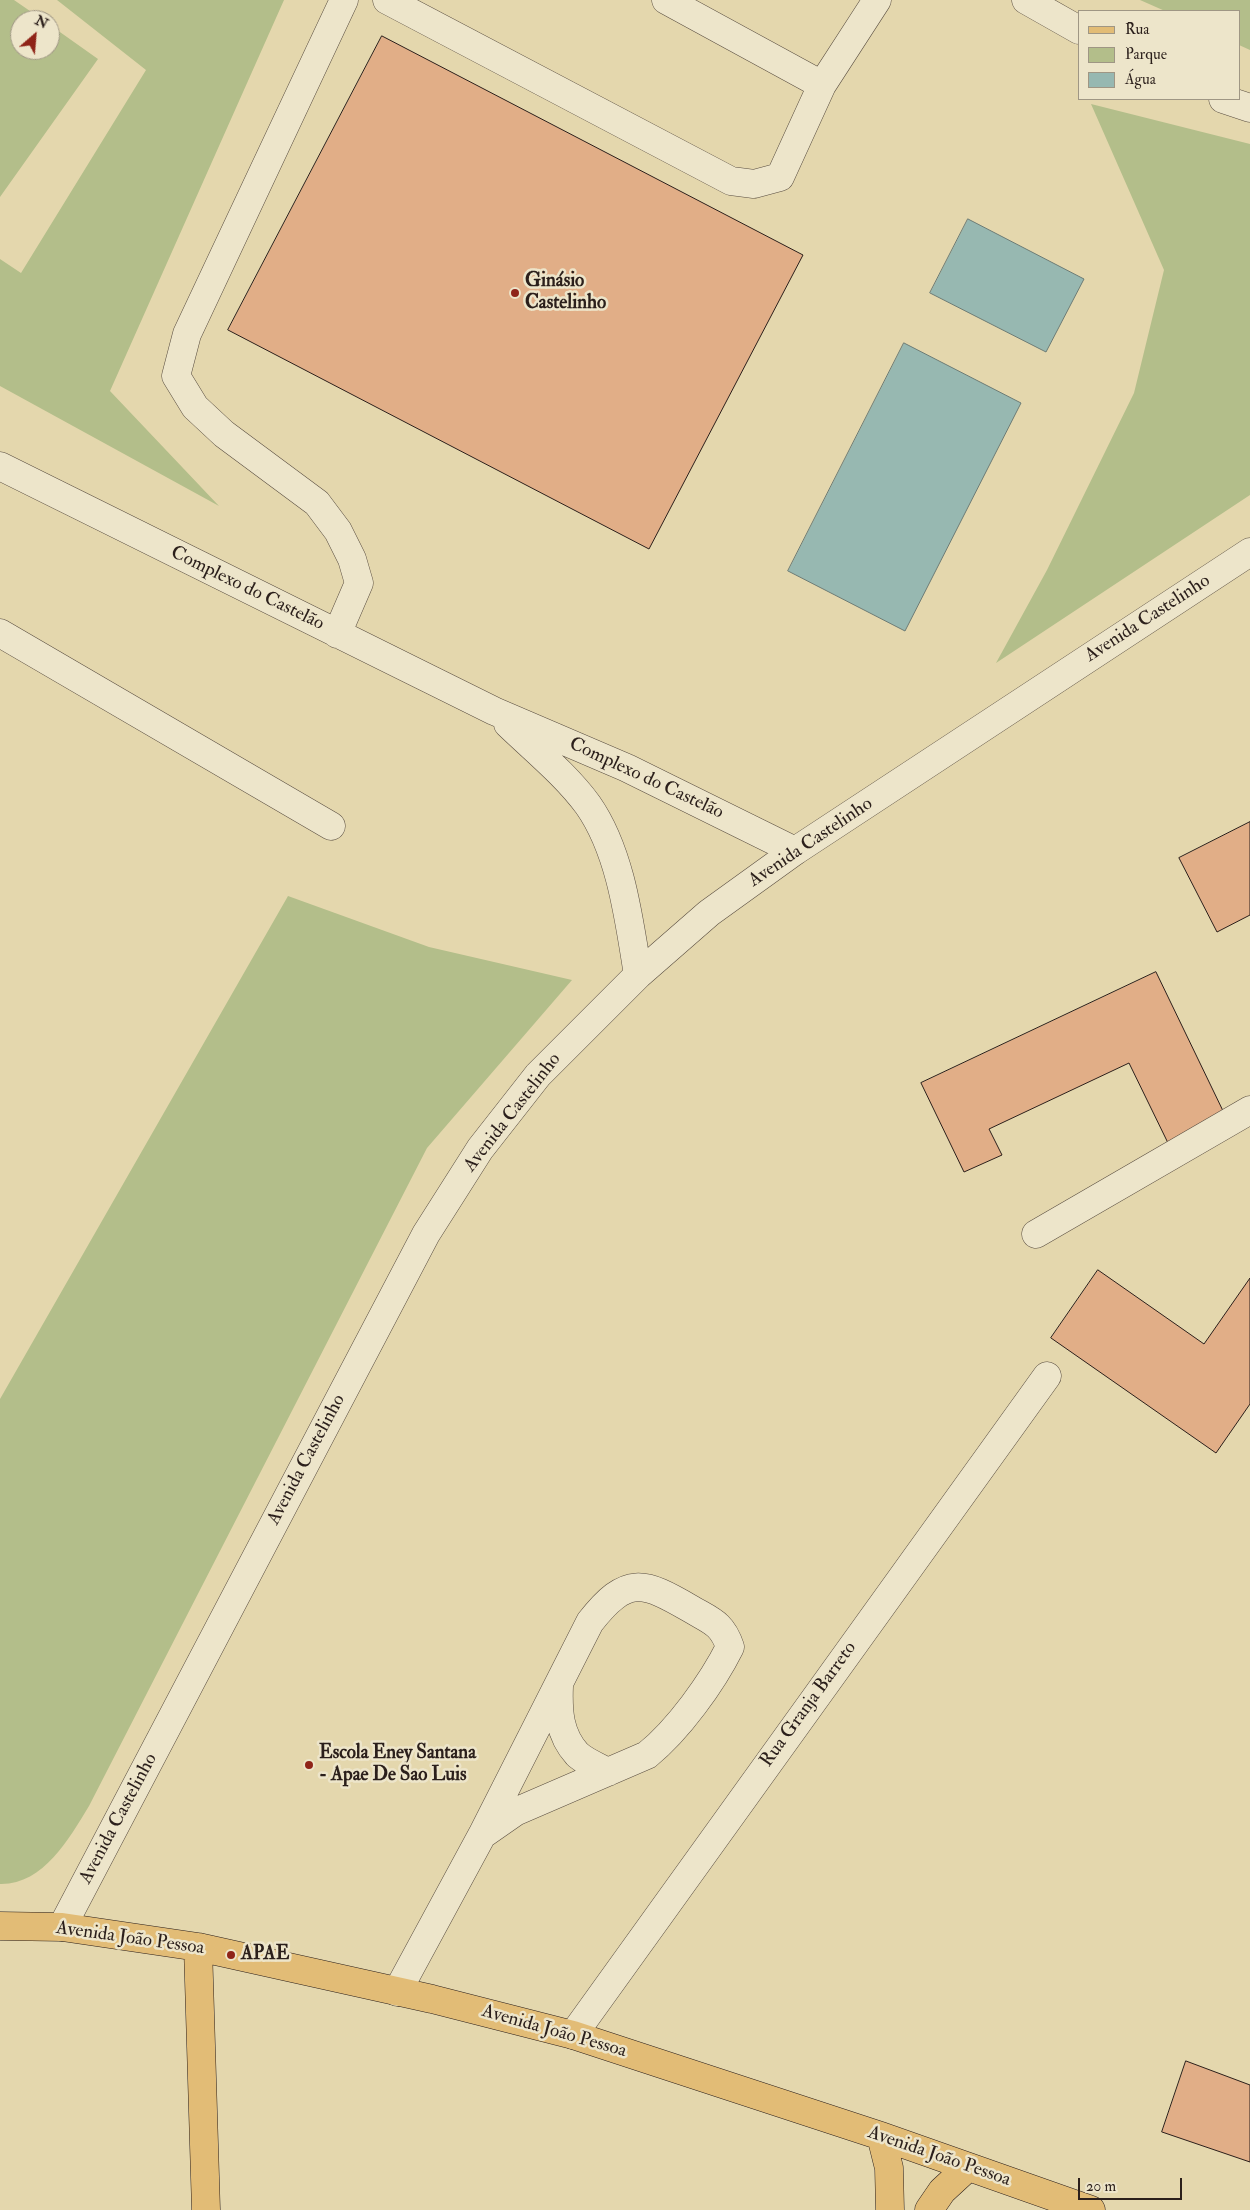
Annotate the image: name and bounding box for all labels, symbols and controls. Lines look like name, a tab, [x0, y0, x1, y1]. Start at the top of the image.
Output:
north arrow	[10, 10, 60, 60]
legend	[1078, 10, 1240, 100]
text: N	[32, 12, 51, 32]
text: Rua	[1125, 20, 1150, 39]
text: Parque	[1125, 45, 1167, 64]
text: Água	[1125, 70, 1156, 89]
place label: Ginásio Castelinho	[525, 271, 606, 315]
marker: Ginásio Castelinho	[509, 287, 521, 299]
street label: Complexo do Castelão	[167, 542, 327, 636]
street label: Avenida Castelinho	[1081, 570, 1215, 668]
street label: Complexo do Castelão	[565, 733, 727, 825]
street label: Avenida Castelinho	[745, 793, 877, 893]
street label: Avenida Castelinho	[460, 1049, 566, 1177]
street label: Avenida Castelinho	[263, 1391, 351, 1529]
street label: Rua Granja Barreto	[756, 1638, 862, 1772]
place label: Escola Eney Santana - Apae De Sao Luis	[319, 1743, 476, 1787]
street label: Avenida Castelinho	[75, 1750, 163, 1888]
marker: Escola Eney Santana - Apae De Sao Luis	[303, 1759, 315, 1771]
street label: Avenida João Pessoa	[54, 1917, 206, 1961]
place label: APAE	[241, 1944, 289, 1966]
marker: APAE	[225, 1949, 237, 1961]
street label: Avenida João Pessoa	[479, 2000, 629, 2064]
street label: Avenida João Pessoa	[865, 2122, 1013, 2192]
scale bar	[1080, 2168, 1184, 2200]
text: 20 m	[1086, 2177, 1116, 2196]

